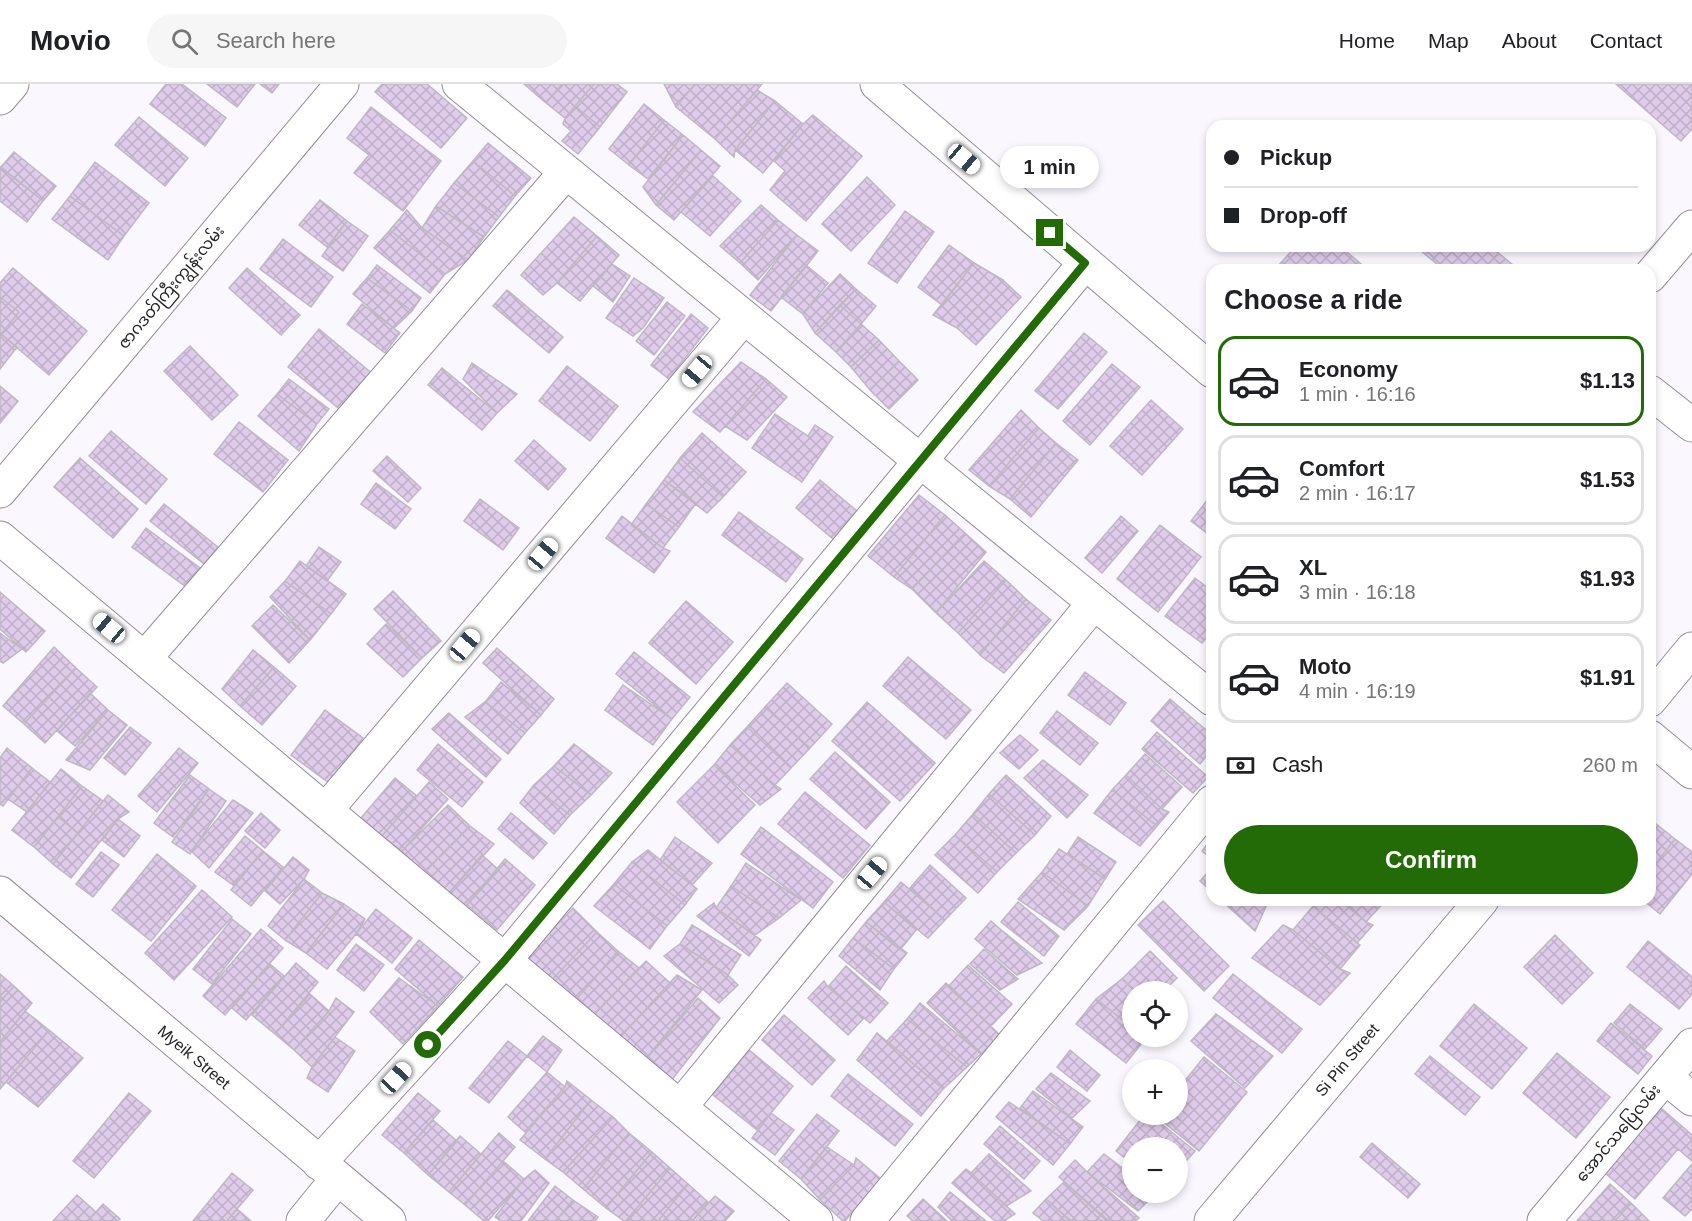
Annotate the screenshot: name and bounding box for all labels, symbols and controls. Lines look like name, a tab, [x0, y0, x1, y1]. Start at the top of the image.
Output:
search box	[147, 14, 567, 68]
text: Movio	[30, 25, 111, 56]
icon: search	[168, 25, 201, 58]
text: Search here	[216, 28, 336, 53]
text: Home	[1339, 29, 1395, 52]
text: Map	[1428, 29, 1469, 52]
text: About	[1502, 29, 1557, 52]
text: Contact	[1590, 29, 1662, 52]
car	[944, 141, 984, 177]
text: Pickup	[1260, 145, 1332, 170]
callout: 1 min	[1000, 146, 1100, 188]
text: 1 min	[1023, 156, 1076, 178]
text: Drop-off	[1260, 203, 1347, 228]
route end	[1036, 219, 1063, 246]
street label: ဇာဂဒတ်ကြီးကျွန်းလမ်း	[112, 220, 233, 357]
text: Choose a ride	[1224, 285, 1403, 315]
car	[679, 351, 715, 391]
icon: car	[1227, 354, 1281, 408]
text: Economy	[1299, 357, 1398, 382]
text: $1.13	[1580, 368, 1635, 393]
text: 1 min · 16:16	[1299, 383, 1416, 405]
icon: car	[1227, 453, 1281, 507]
text: Comfort	[1299, 456, 1385, 481]
text: $1.53	[1580, 467, 1635, 492]
text: 2 min · 16:17	[1299, 482, 1416, 504]
car	[525, 534, 561, 574]
icon: car	[1227, 552, 1281, 606]
text: XL	[1299, 555, 1327, 580]
text: $1.93	[1580, 566, 1635, 591]
text: 3 min · 16:18	[1299, 581, 1416, 603]
car	[89, 610, 129, 646]
car	[447, 625, 483, 665]
icon: car	[1227, 651, 1281, 705]
text: Moto	[1299, 654, 1352, 679]
text: $1.91	[1580, 665, 1635, 690]
text: 4 min · 16:19	[1299, 680, 1416, 702]
icon: cash	[1224, 749, 1257, 782]
text: Cash	[1272, 752, 1323, 777]
text: 260 m	[1582, 754, 1638, 776]
button: Confirm	[1224, 825, 1638, 894]
car	[854, 853, 890, 893]
map controls	[1122, 981, 1188, 1203]
button: locate	[1122, 981, 1188, 1047]
street label: Si Pin Street	[1312, 1020, 1382, 1100]
street label: Myeik Street	[154, 1022, 234, 1092]
route start	[414, 1031, 441, 1058]
car	[377, 1059, 415, 1097]
button: +	[1122, 1059, 1188, 1125]
street label: အောင်သပြေလမ်း	[1570, 1079, 1667, 1188]
button: −	[1122, 1137, 1188, 1203]

